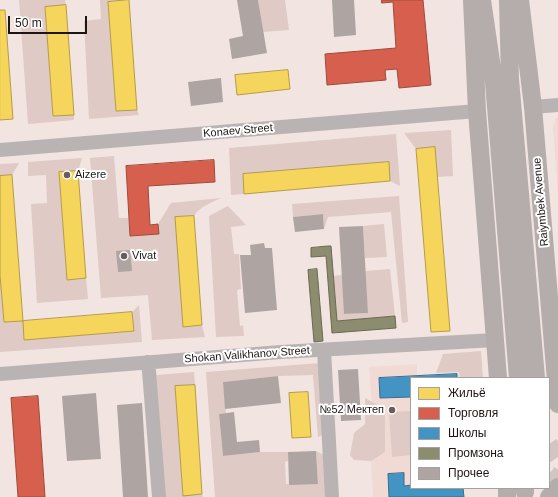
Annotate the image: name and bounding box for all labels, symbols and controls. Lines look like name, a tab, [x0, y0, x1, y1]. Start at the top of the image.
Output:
scale bar	[10, 8, 89, 34]
text: 50 m	[15, 16, 42, 30]
street label: Konaev Street	[203, 121, 273, 141]
street label: Raiymbek Avenue	[531, 157, 551, 247]
place label: Aizere	[75, 168, 106, 182]
marker: Aizere	[62, 170, 72, 180]
place label: Vivat	[132, 249, 156, 263]
marker: Vivat	[119, 251, 129, 261]
street label: Shokan Valikhanov Street	[184, 344, 310, 366]
legend	[410, 377, 550, 489]
text: Жильё	[448, 386, 486, 400]
place label: №52 Мектеп	[320, 403, 384, 417]
marker: №52 Мектеп	[387, 405, 397, 415]
text: Торговля	[448, 406, 498, 420]
text: Школы	[448, 426, 486, 440]
text: Промзона	[448, 446, 503, 460]
text: Прочее	[448, 466, 489, 480]

